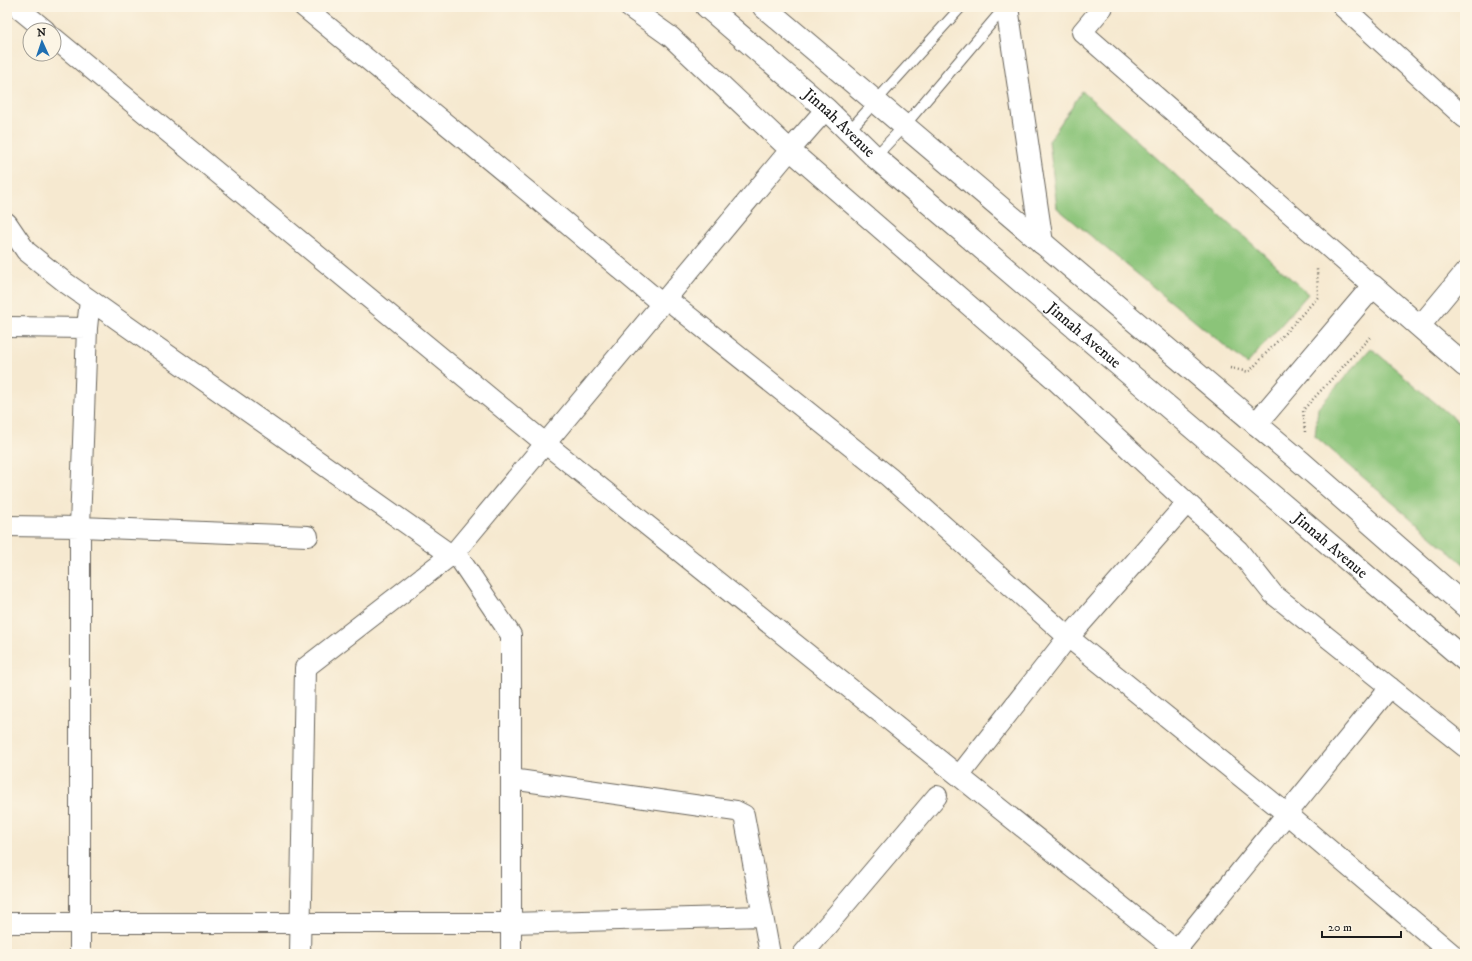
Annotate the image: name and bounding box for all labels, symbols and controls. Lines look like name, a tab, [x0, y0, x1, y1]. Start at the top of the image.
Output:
north arrow	[22, 22, 62, 62]
text: N	[37, 26, 46, 40]
street label: Jinnah Avenue	[798, 83, 880, 162]
street label: Jinnah Avenue	[1041, 297, 1126, 373]
street label: Jinnah Avenue	[1288, 507, 1372, 583]
scale bar	[1322, 913, 1401, 939]
text: 20 m	[1328, 920, 1352, 935]

